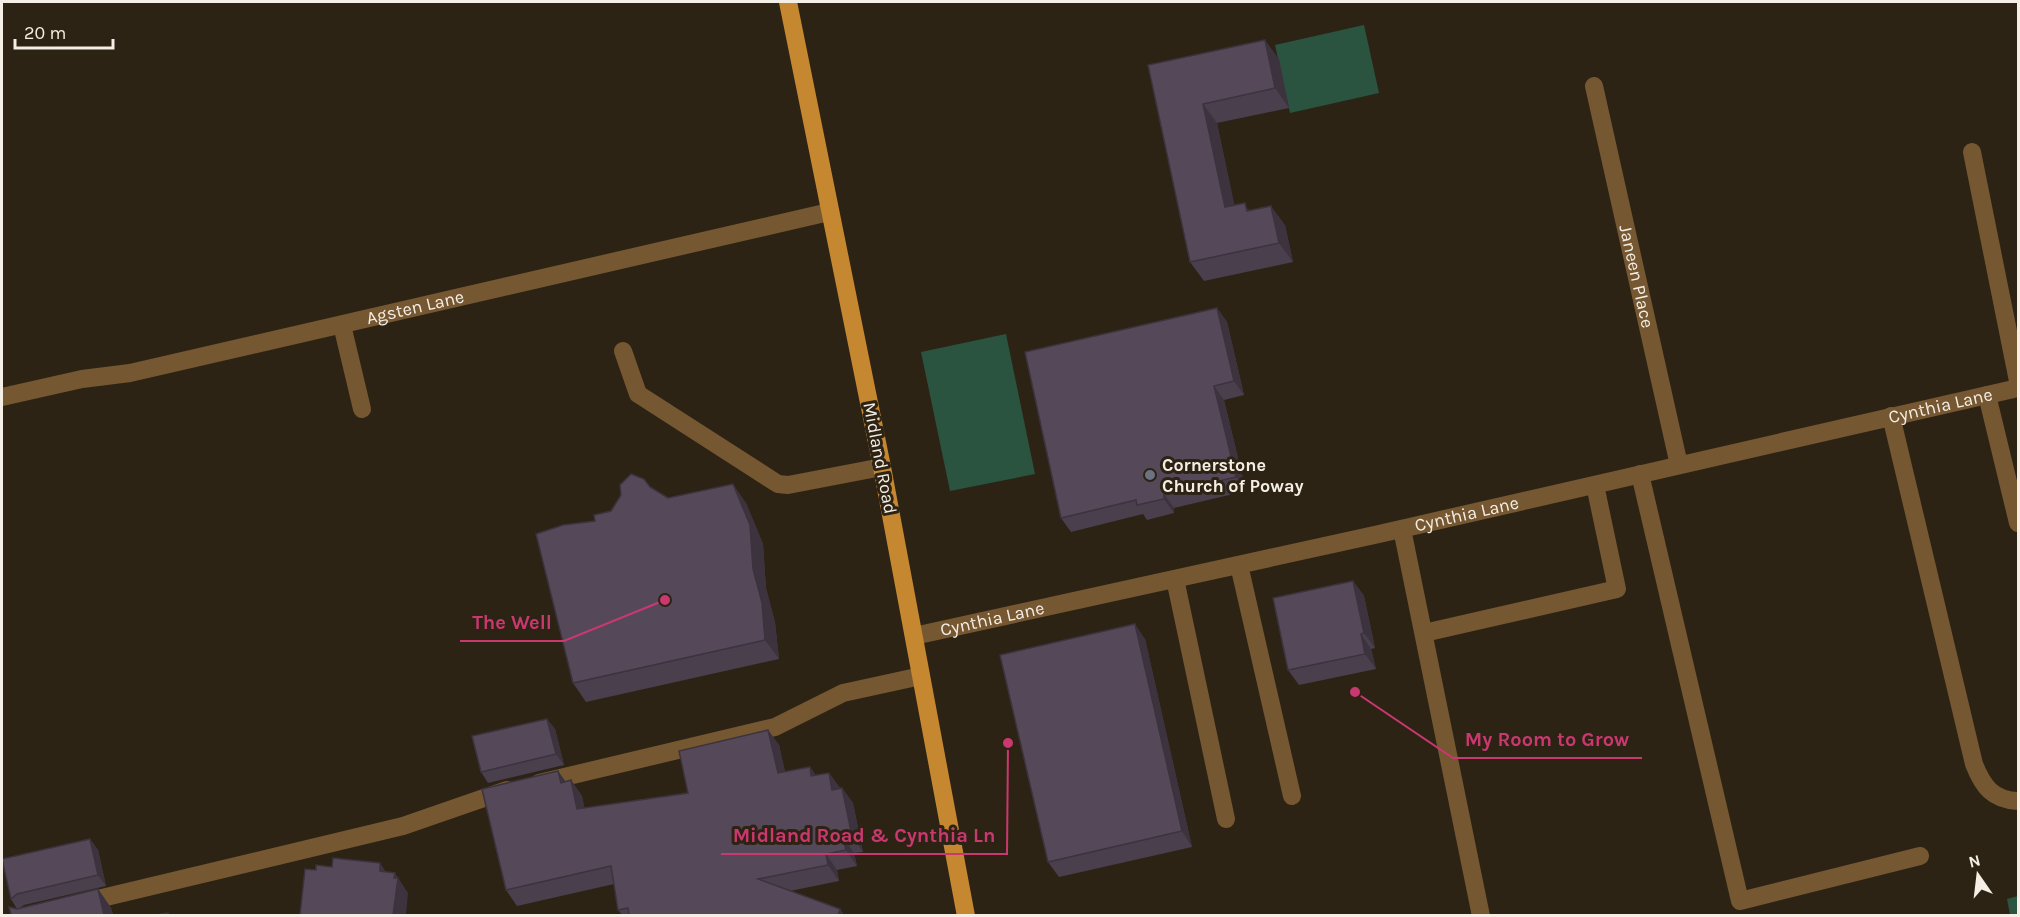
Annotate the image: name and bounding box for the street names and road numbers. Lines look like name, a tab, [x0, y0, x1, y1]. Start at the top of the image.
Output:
street label: Janeen Place	[1614, 223, 1659, 330]
street label: Agsten Lane	[364, 285, 466, 329]
street label: Cynthia Lane	[1886, 383, 1995, 428]
street label: Midland Road	[858, 400, 902, 516]
street label: Cynthia Lane	[1413, 491, 1521, 536]
street label: Cynthia Lane	[938, 597, 1046, 641]

